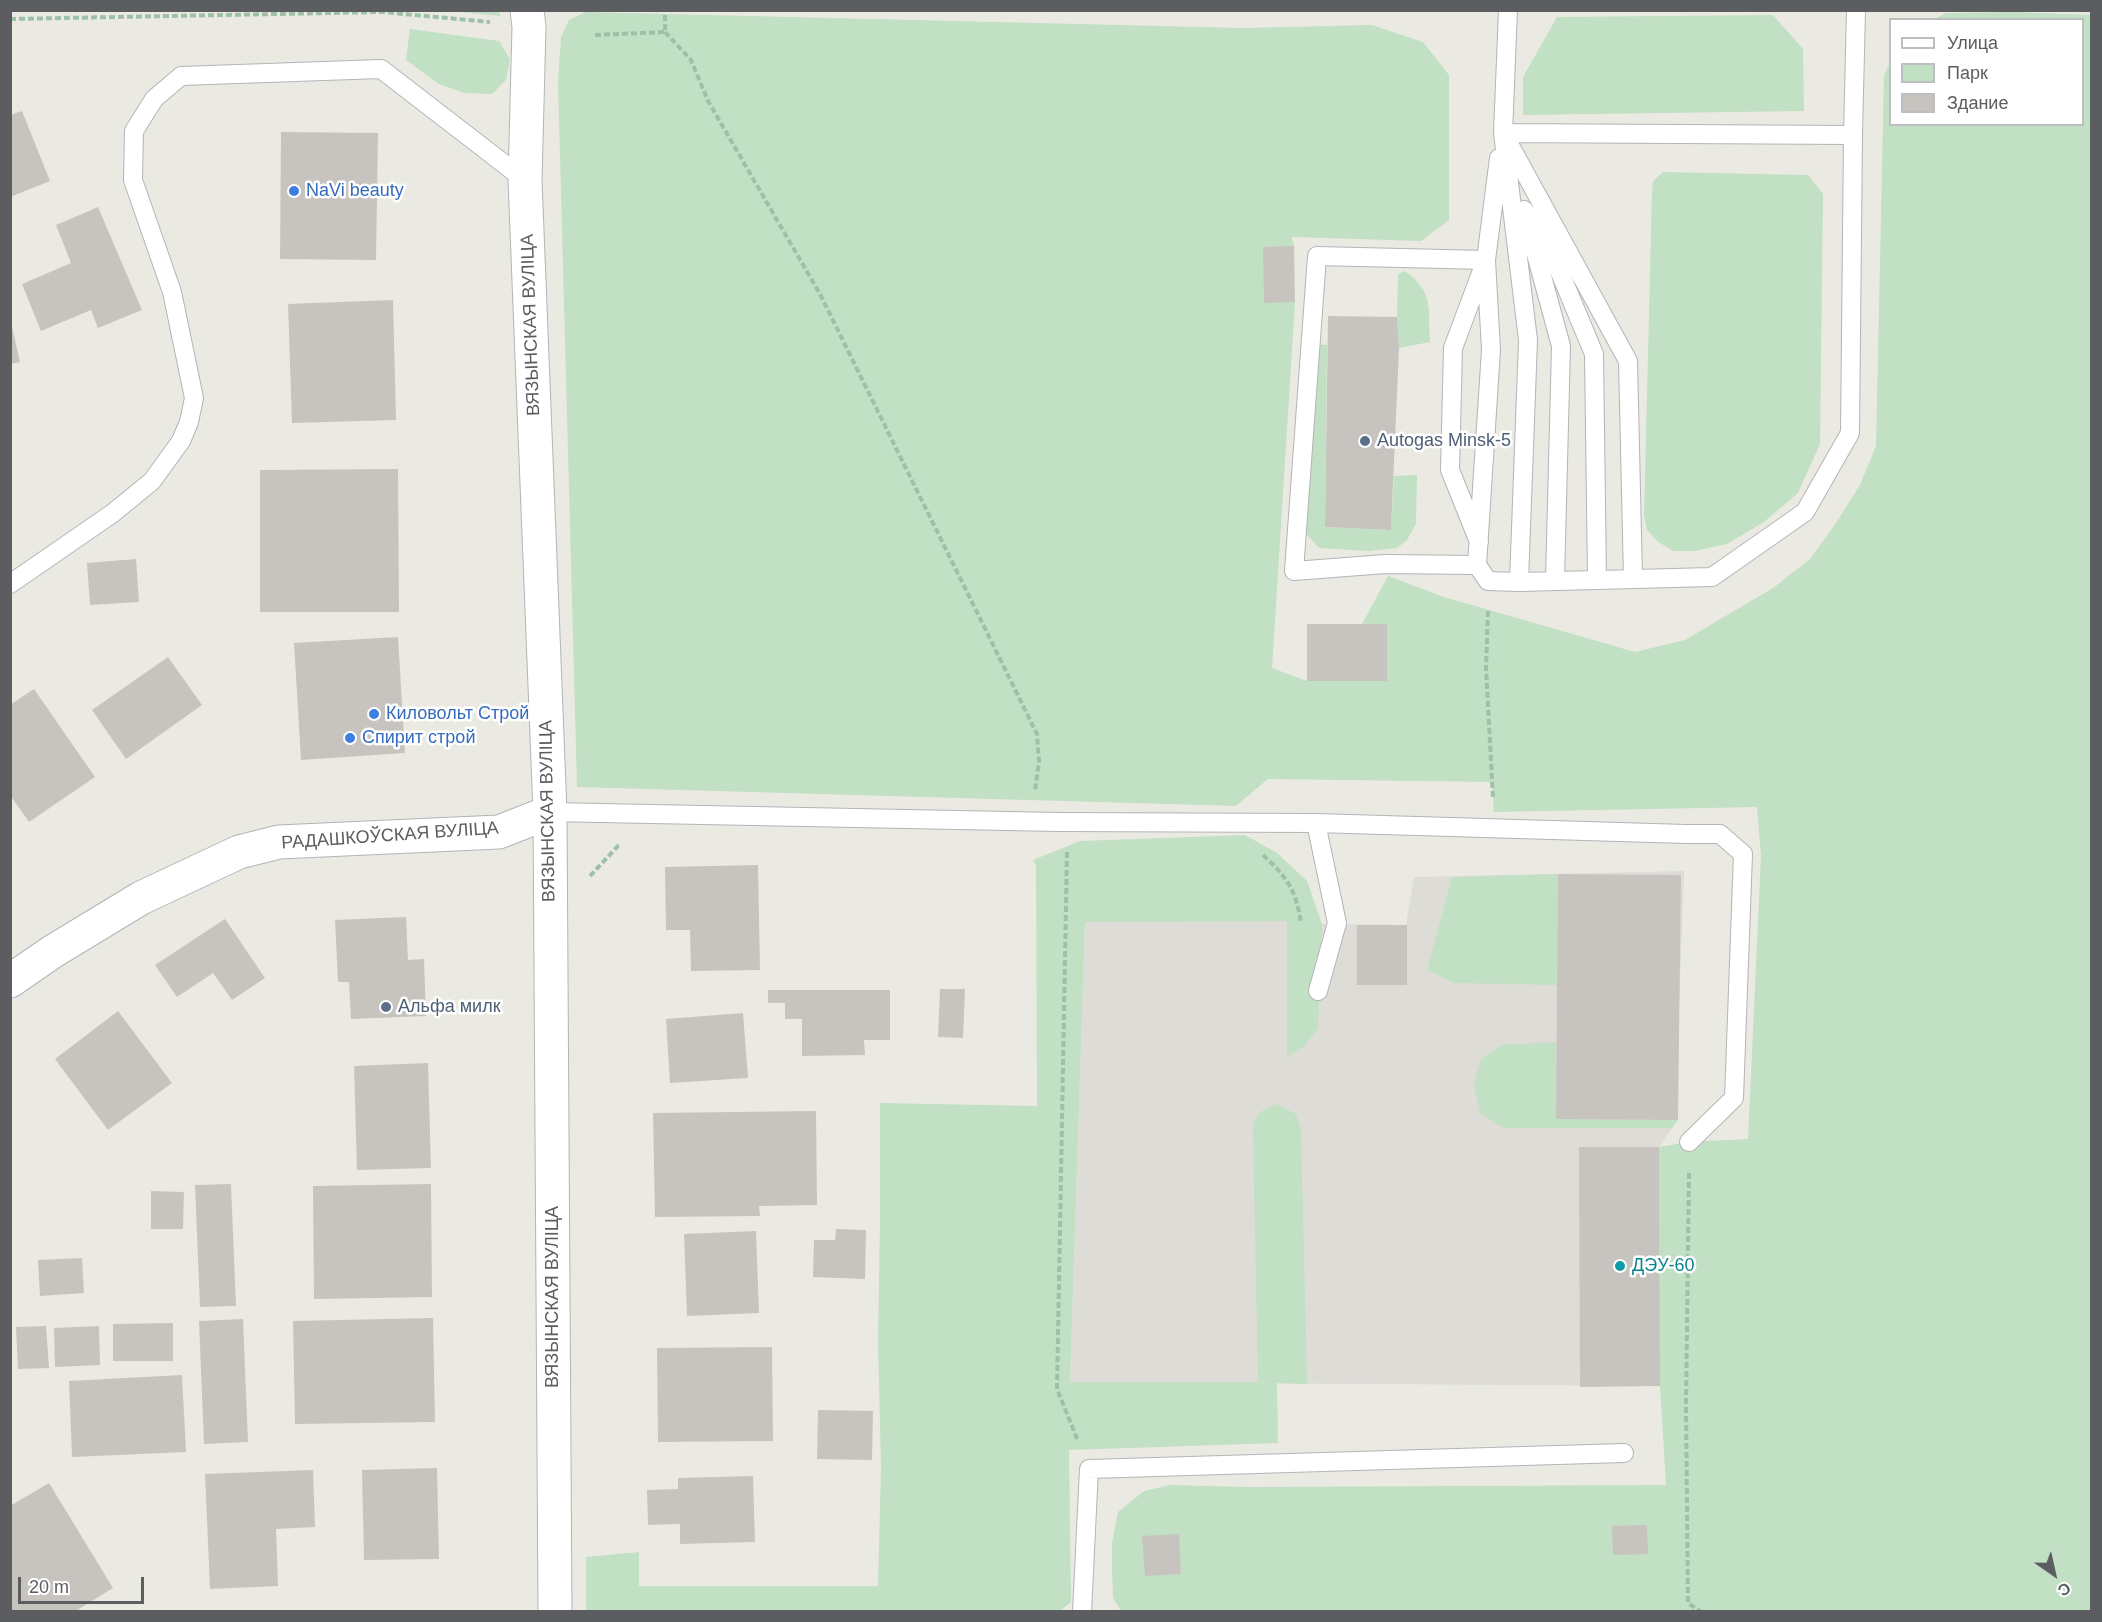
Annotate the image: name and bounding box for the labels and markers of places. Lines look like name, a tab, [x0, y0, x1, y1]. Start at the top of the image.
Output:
place label: NaVi beauty	[306, 180, 404, 202]
marker: NaVi beauty	[287, 184, 301, 198]
place label: Autogas Minsk-5	[1377, 430, 1511, 452]
marker: Autogas Minsk-5	[1358, 434, 1372, 448]
place label: Киловольт Строй	[386, 703, 529, 725]
marker: Киловольт Строй	[367, 707, 381, 721]
place label: Спирит строй	[362, 727, 475, 749]
marker: Спирит строй	[343, 731, 357, 745]
place label: Альфа милк	[398, 996, 501, 1018]
marker: Альфа милк	[379, 1000, 393, 1014]
place label: ДЭУ-60	[1632, 1255, 1695, 1277]
marker: ДЭУ-60	[1613, 1259, 1627, 1273]

